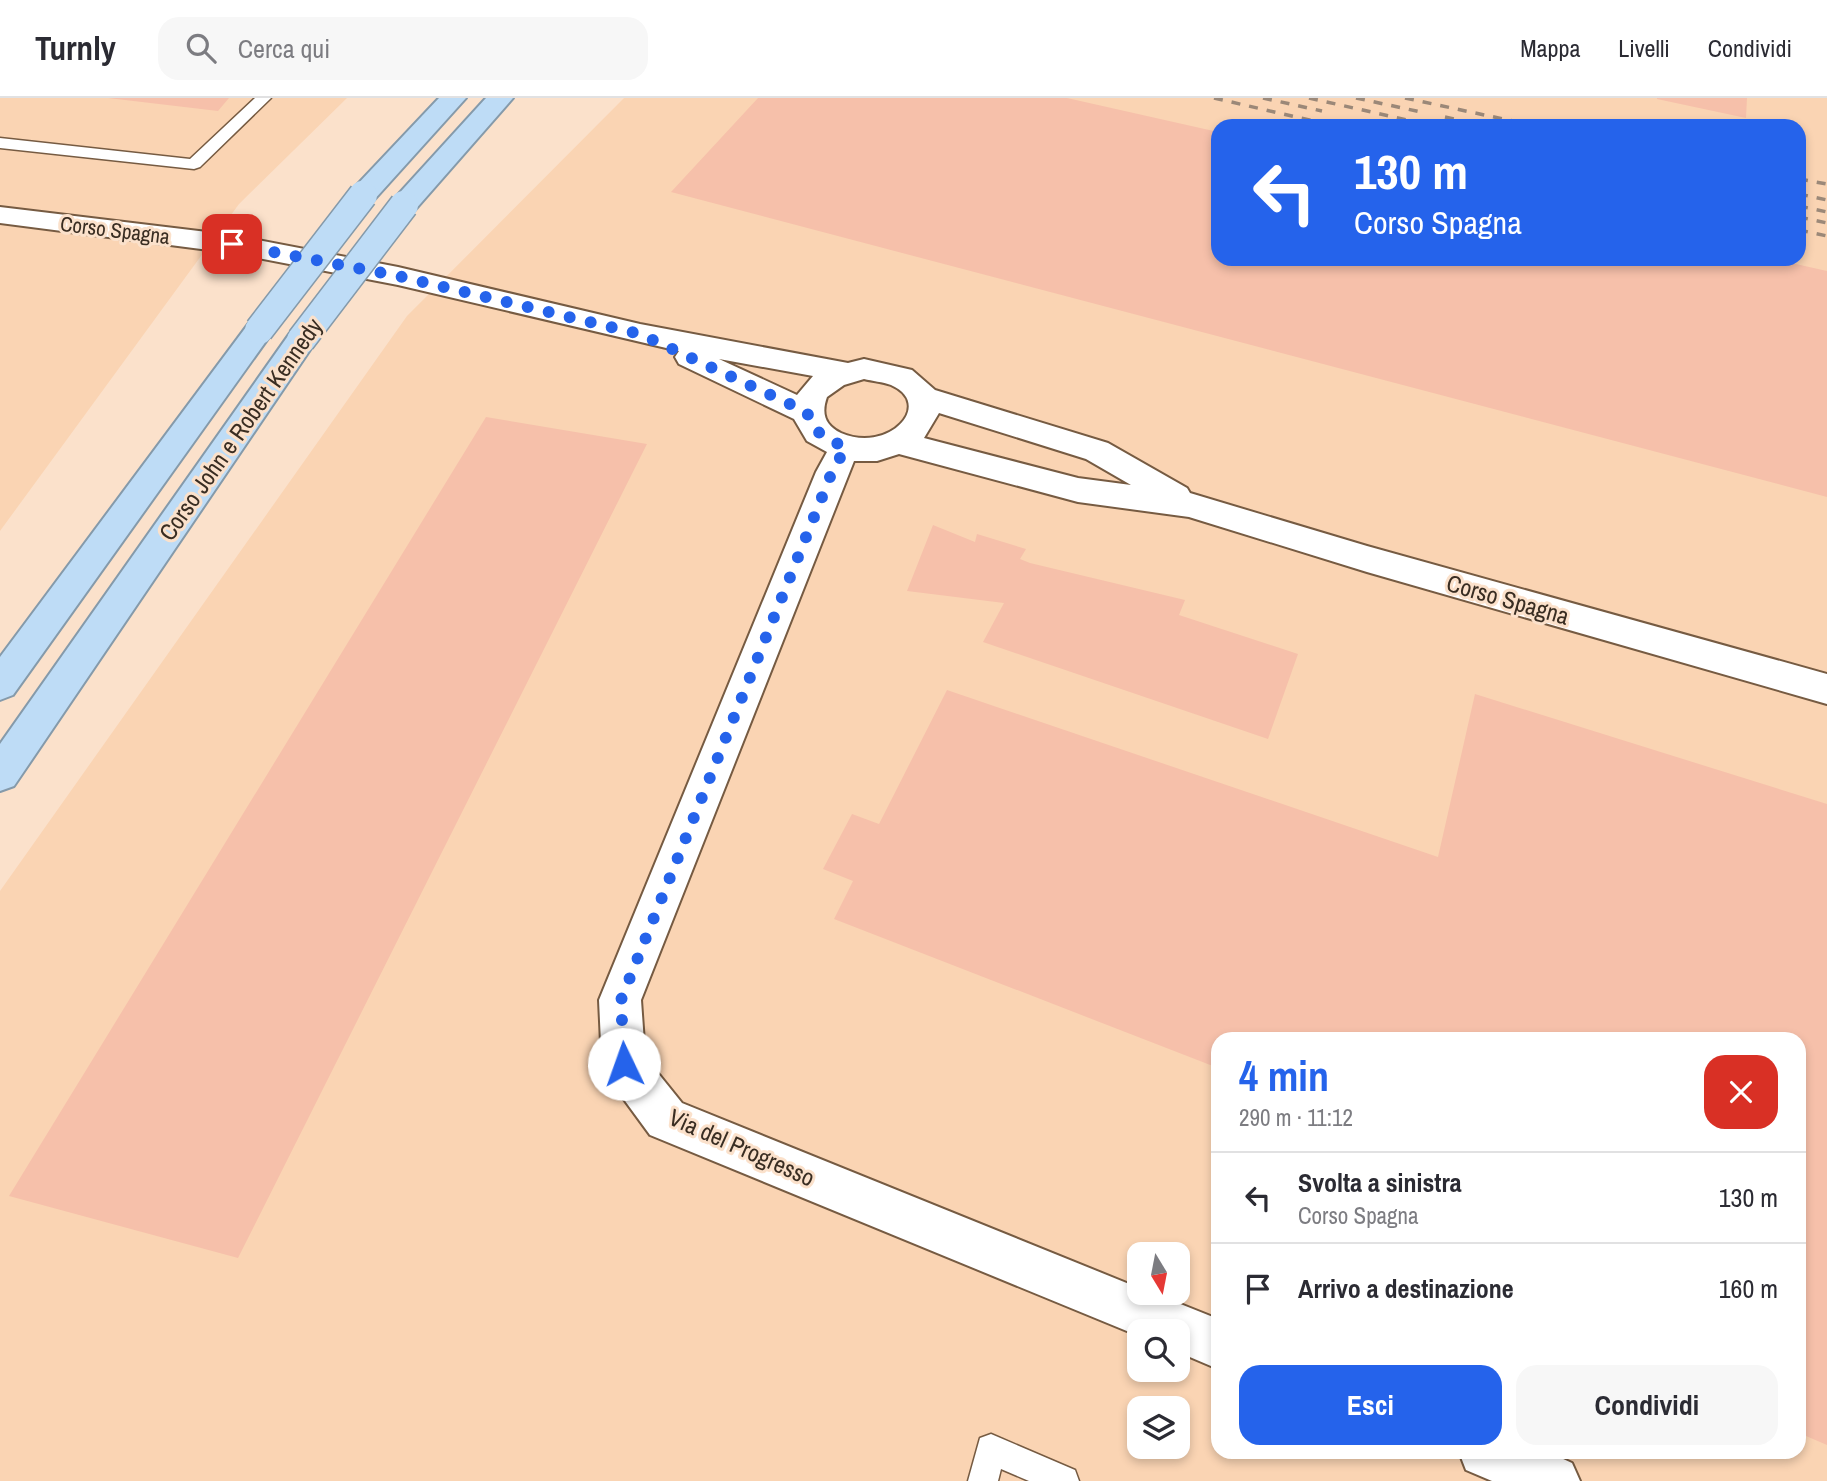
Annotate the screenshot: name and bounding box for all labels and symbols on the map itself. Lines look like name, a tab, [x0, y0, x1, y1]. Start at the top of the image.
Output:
street label: Corso Spagna	[59, 209, 172, 251]
pin	[202, 214, 262, 274]
street label: Corso John e Robert Kennedy	[151, 311, 329, 547]
street label: Corso Spagna	[1443, 566, 1573, 632]
position arrow	[587, 1027, 661, 1101]
street label: Via del Progresso	[664, 1101, 820, 1193]
north arrow	[1127, 1242, 1190, 1306]

